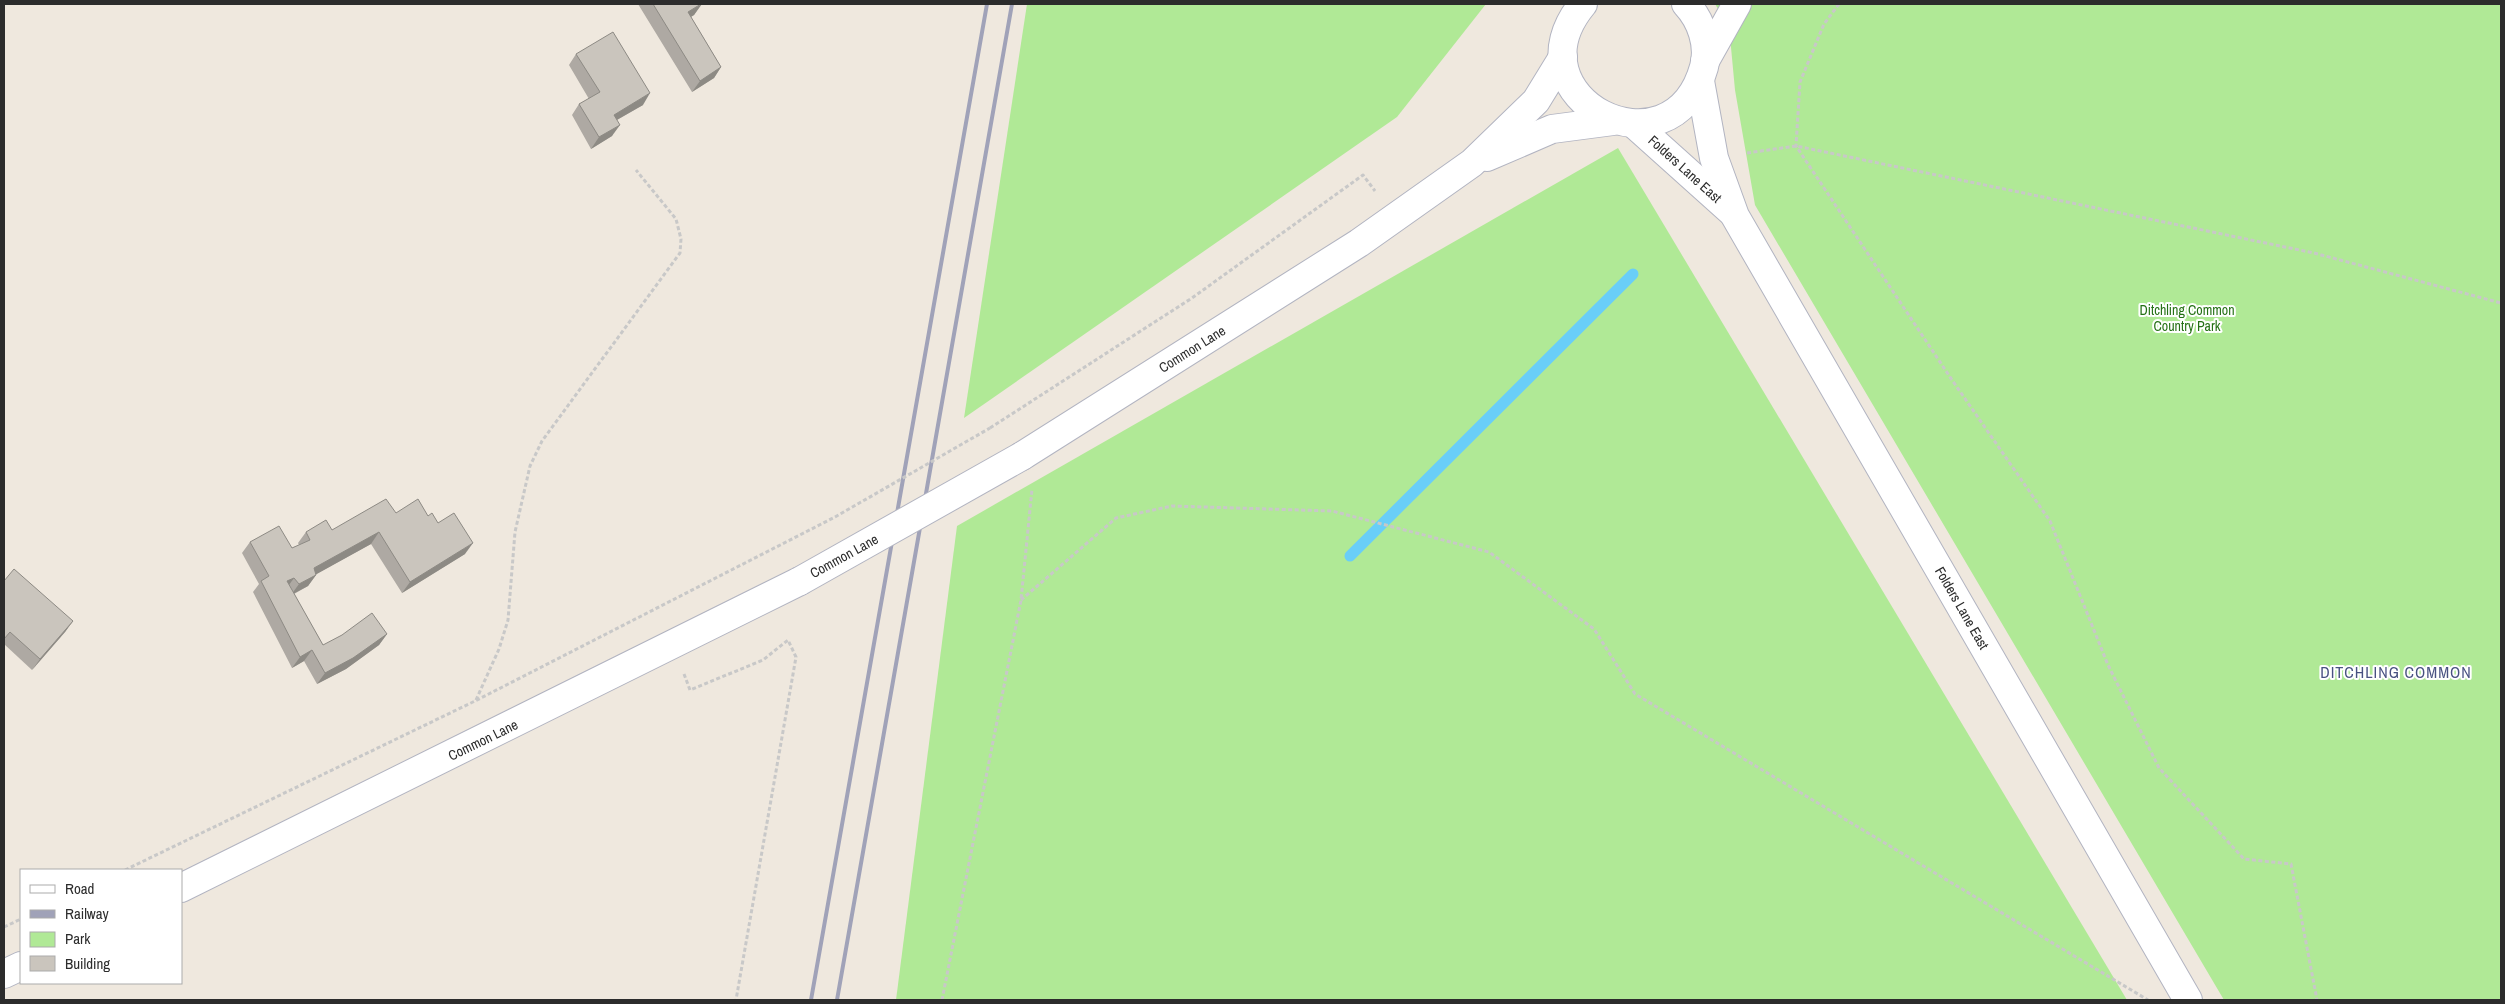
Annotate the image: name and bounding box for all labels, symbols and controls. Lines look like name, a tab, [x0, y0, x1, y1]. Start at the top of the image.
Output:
street label: Folders Lane East	[1645, 131, 1725, 207]
park label: Ditchling Common Country Park	[2139, 301, 2235, 335]
street label: Common Lane	[1155, 321, 1229, 377]
street label: Common Lane	[807, 530, 881, 582]
street label: Folders Lane East	[1931, 563, 1993, 653]
district label: DITCHLING COMMON	[2320, 661, 2472, 683]
street label: Common Lane	[445, 715, 521, 765]
legend	[20, 869, 182, 984]
text: Road	[65, 878, 94, 899]
text: Railway	[65, 903, 110, 924]
text: Park	[65, 928, 91, 949]
text: Building	[65, 953, 110, 974]

